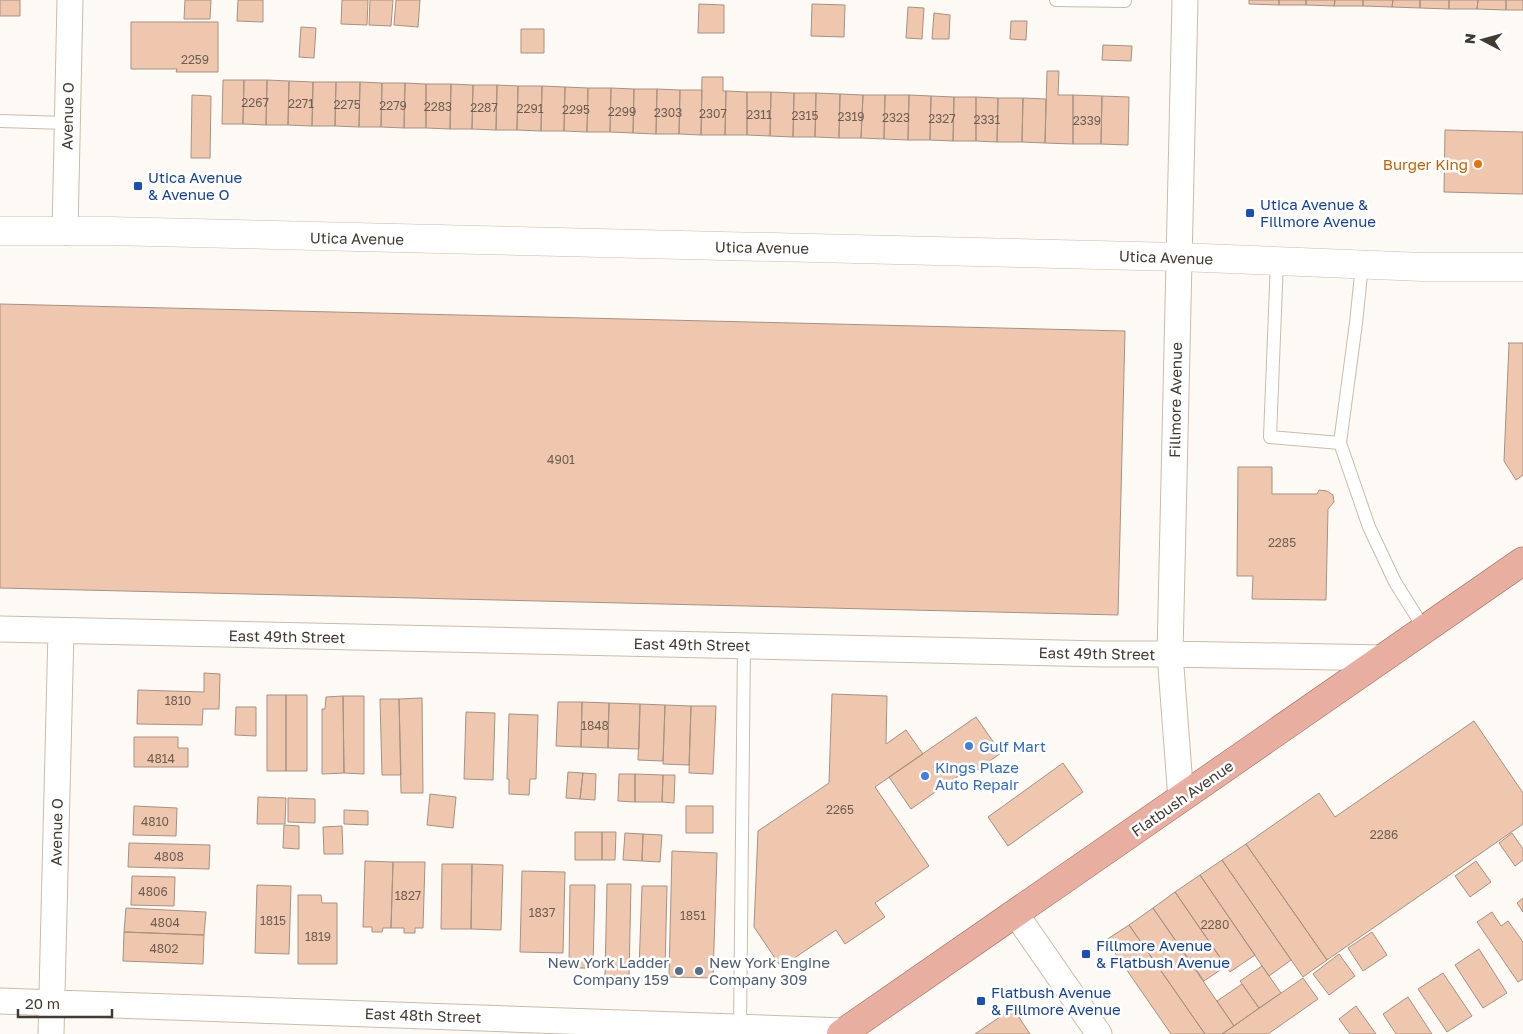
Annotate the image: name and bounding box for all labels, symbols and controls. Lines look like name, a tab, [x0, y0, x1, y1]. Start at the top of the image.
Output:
north arrow	[1458, 15, 1508, 65]
text: N	[1461, 32, 1479, 45]
house number: 2259	[181, 52, 209, 67]
street label: Avenue O	[57, 82, 77, 150]
house number: 2267	[241, 95, 269, 110]
house number: 2271	[288, 96, 314, 111]
house number: 2275	[333, 97, 361, 112]
house number: 2279	[379, 98, 407, 113]
house number: 2283	[424, 99, 452, 114]
house number: 2287	[470, 100, 498, 115]
house number: 2291	[516, 101, 544, 116]
house number: 2295	[562, 102, 590, 117]
house number: 2299	[608, 104, 636, 119]
house number: 2303	[654, 105, 682, 120]
house number: 2307	[699, 106, 727, 121]
house number: 2311	[746, 107, 772, 122]
house number: 2315	[792, 108, 818, 123]
house number: 2319	[837, 109, 865, 124]
house number: 2323	[882, 110, 910, 125]
house number: 2327	[928, 111, 956, 126]
house number: 2331	[974, 112, 1001, 127]
house number: 2339	[1073, 113, 1101, 128]
place label: Burger King	[1383, 155, 1468, 173]
marker: Burger King	[1472, 158, 1484, 170]
place label: Utica Avenue & Avenue O	[148, 168, 243, 203]
marker: Utica Avenue & Avenue O	[132, 180, 144, 192]
place label: Utica Avenue & Fillmore Avenue	[1260, 195, 1376, 230]
marker: Utica Avenue & Fillmore Avenue	[1244, 207, 1256, 219]
street label: Utica Avenue	[310, 228, 405, 248]
street label: Utica Avenue	[715, 237, 810, 257]
street label: Utica Avenue	[1119, 246, 1214, 268]
street label: Fillmore Avenue	[1165, 342, 1185, 458]
house number: 4901	[547, 452, 575, 467]
house number: 2285	[1268, 535, 1296, 550]
street label: East 49th Street	[228, 626, 346, 646]
street label: East 49th Street	[633, 634, 751, 654]
street label: East 49th Street	[1038, 643, 1156, 663]
house number: 1810	[165, 693, 191, 708]
house number: 1848	[581, 718, 609, 733]
place label: Gulf Mart	[979, 737, 1046, 755]
marker: Gulf Mart	[963, 740, 975, 752]
house number: 4814	[147, 751, 175, 766]
street label: Flatbush Avenue	[1128, 756, 1237, 840]
place label: Kings Plaze Auto Repair	[935, 758, 1019, 793]
marker: Kings Plaze Auto Repair	[919, 770, 931, 782]
street label: Avenue O	[46, 798, 66, 866]
house number: 2265	[826, 802, 854, 817]
house number: 4810	[141, 814, 169, 829]
house number: 2286	[1370, 827, 1398, 842]
house number: 4808	[154, 849, 184, 864]
house number: 4806	[138, 884, 168, 899]
house number: 1827	[395, 888, 421, 903]
house number: 1837	[529, 905, 555, 920]
house number: 1851	[680, 908, 706, 923]
house number: 1815	[260, 913, 286, 928]
house number: 4804	[150, 915, 180, 930]
house number: 2280	[1201, 917, 1229, 932]
house number: 1819	[305, 929, 331, 944]
place label: Fillmore Avenue & Flatbush Avenue	[1096, 936, 1230, 971]
house number: 4802	[149, 941, 179, 956]
marker: Fillmore Avenue & Flatbush Avenue	[1080, 948, 1092, 960]
place label: New York Ladder Company 159	[547, 953, 669, 988]
place label: New York Engine Company 309	[709, 953, 830, 988]
marker: New York Ladder Company 159	[673, 965, 685, 977]
marker: New York Engine Company 309	[693, 965, 705, 977]
place label: Flatbush Avenue & Fillmore Avenue	[991, 983, 1121, 1018]
scale bar	[18, 986, 111, 1018]
text: 20 m	[25, 994, 60, 1012]
marker: Flatbush Avenue & Fillmore Avenue	[975, 995, 987, 1007]
street label: East 48th Street	[364, 1004, 482, 1026]

